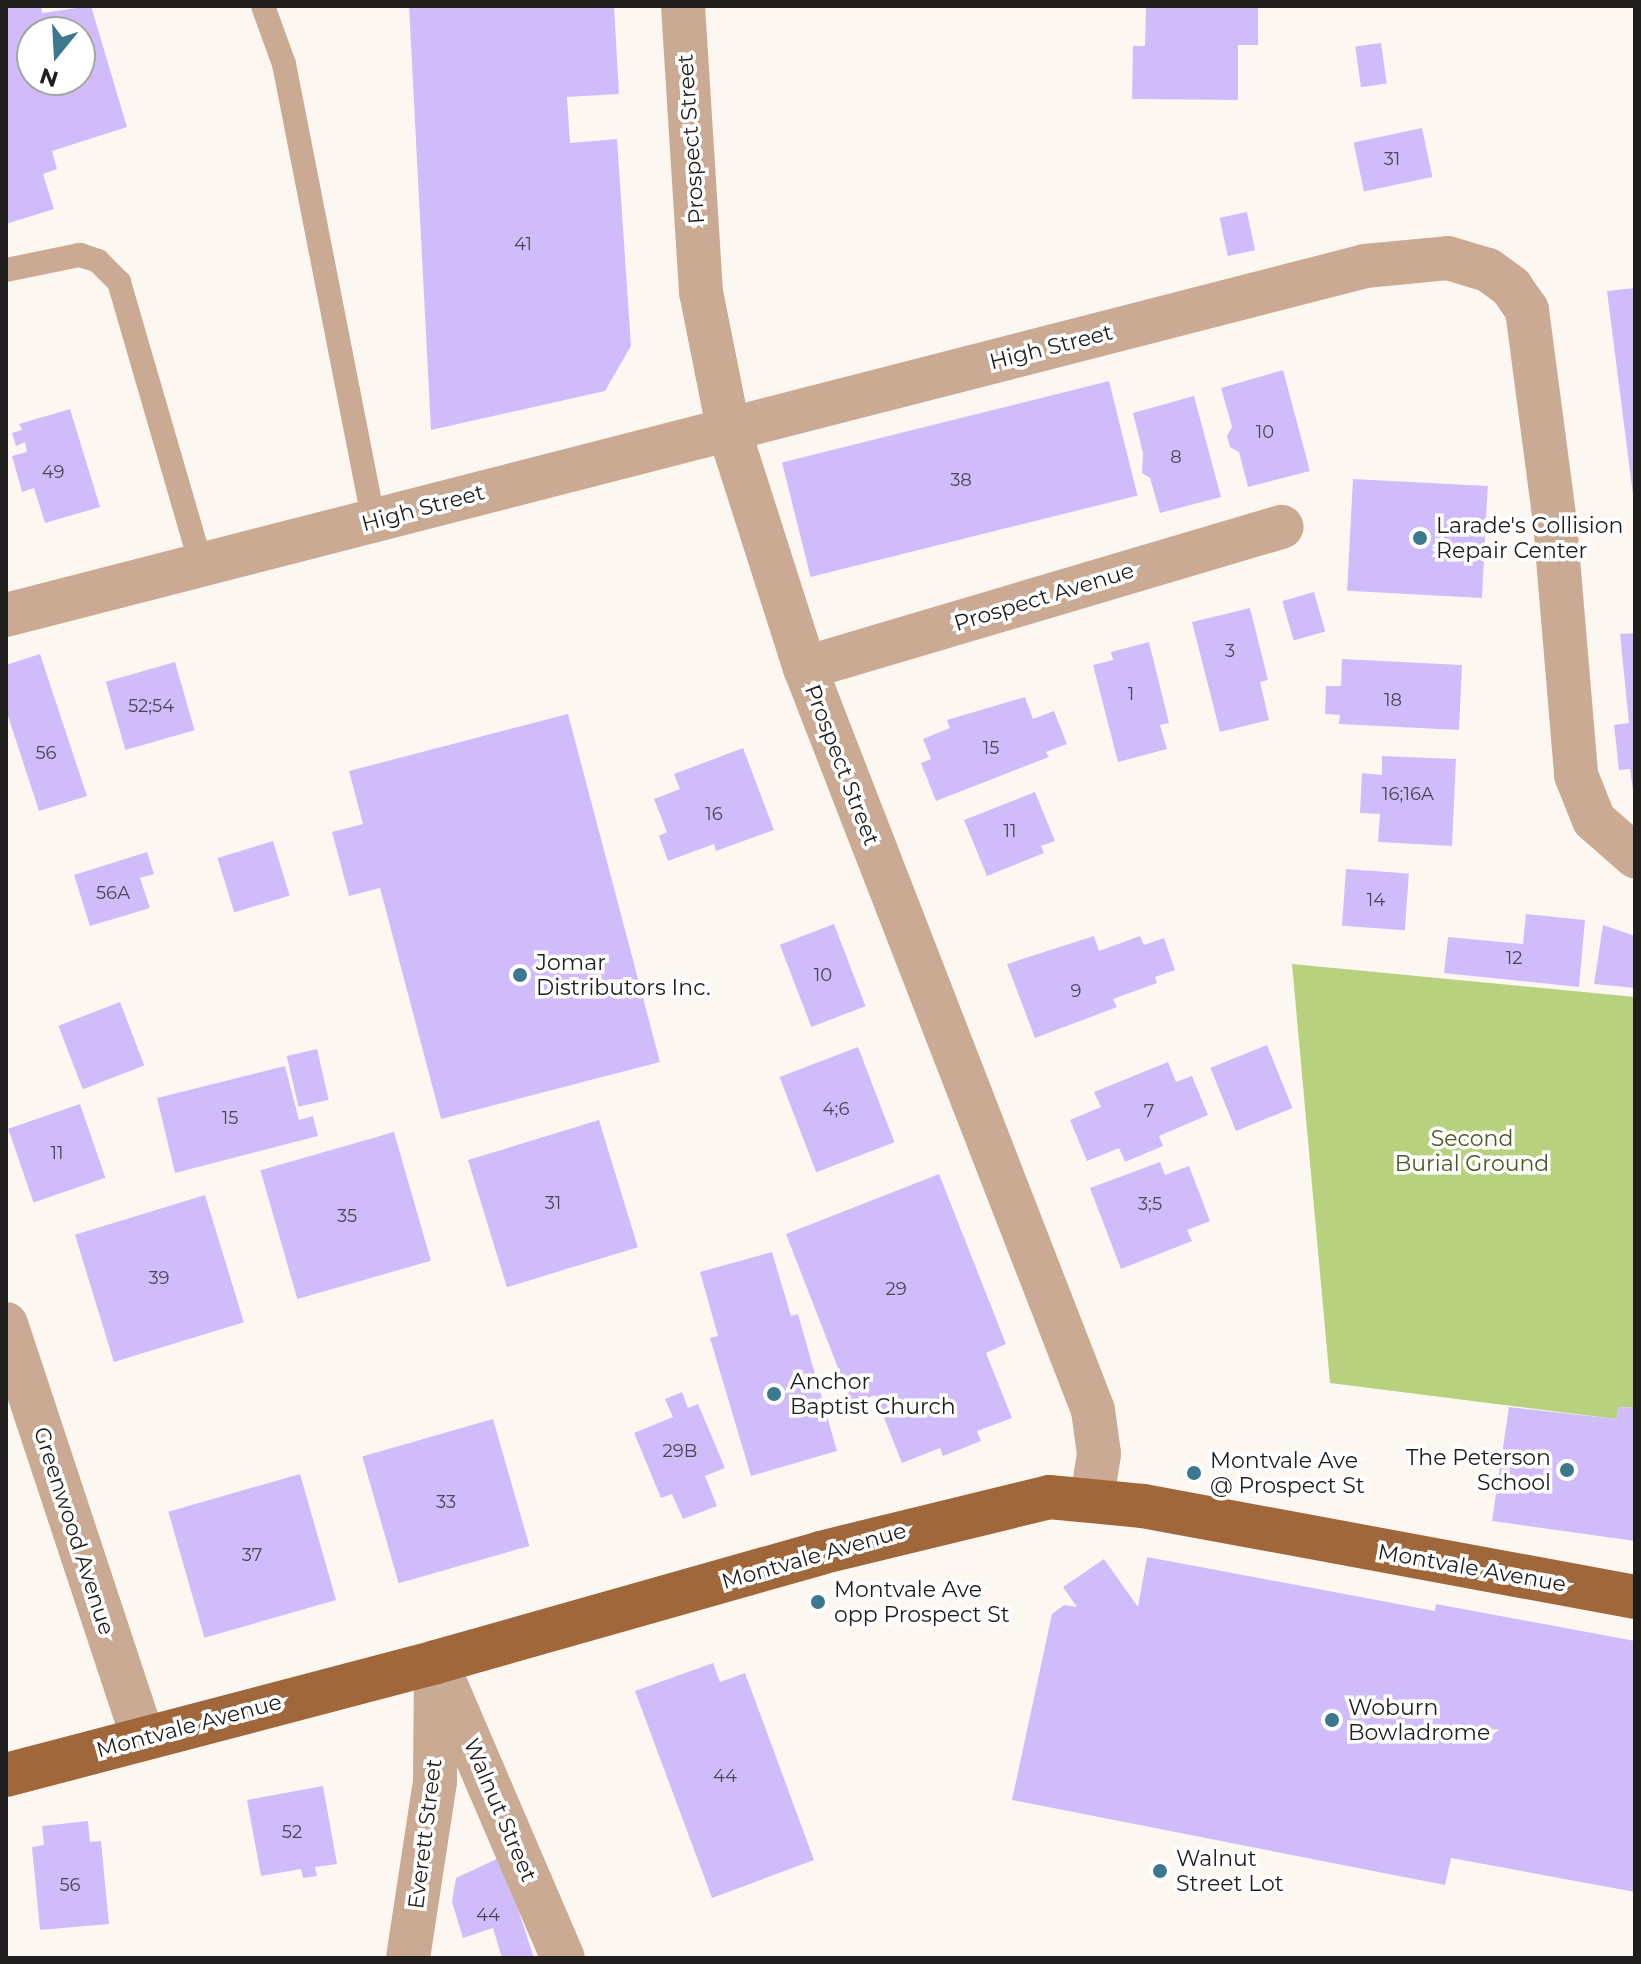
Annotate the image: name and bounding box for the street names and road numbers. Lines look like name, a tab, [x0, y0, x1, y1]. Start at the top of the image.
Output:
street label: Prospect Street	[672, 53, 710, 225]
street label: High Street	[987, 319, 1115, 375]
street label: High Street	[359, 479, 487, 537]
street label: Prospect Avenue	[951, 557, 1137, 637]
street label: Prospect Street	[799, 681, 885, 849]
street label: Greenwood Avenue	[28, 1424, 120, 1638]
street label: Montvale Avenue	[719, 1517, 909, 1595]
street label: Montvale Avenue	[1376, 1538, 1568, 1598]
street label: Montvale Avenue	[93, 1689, 285, 1763]
street label: Walnut Street	[458, 1734, 542, 1886]
street label: Everett Street	[403, 1757, 447, 1911]

